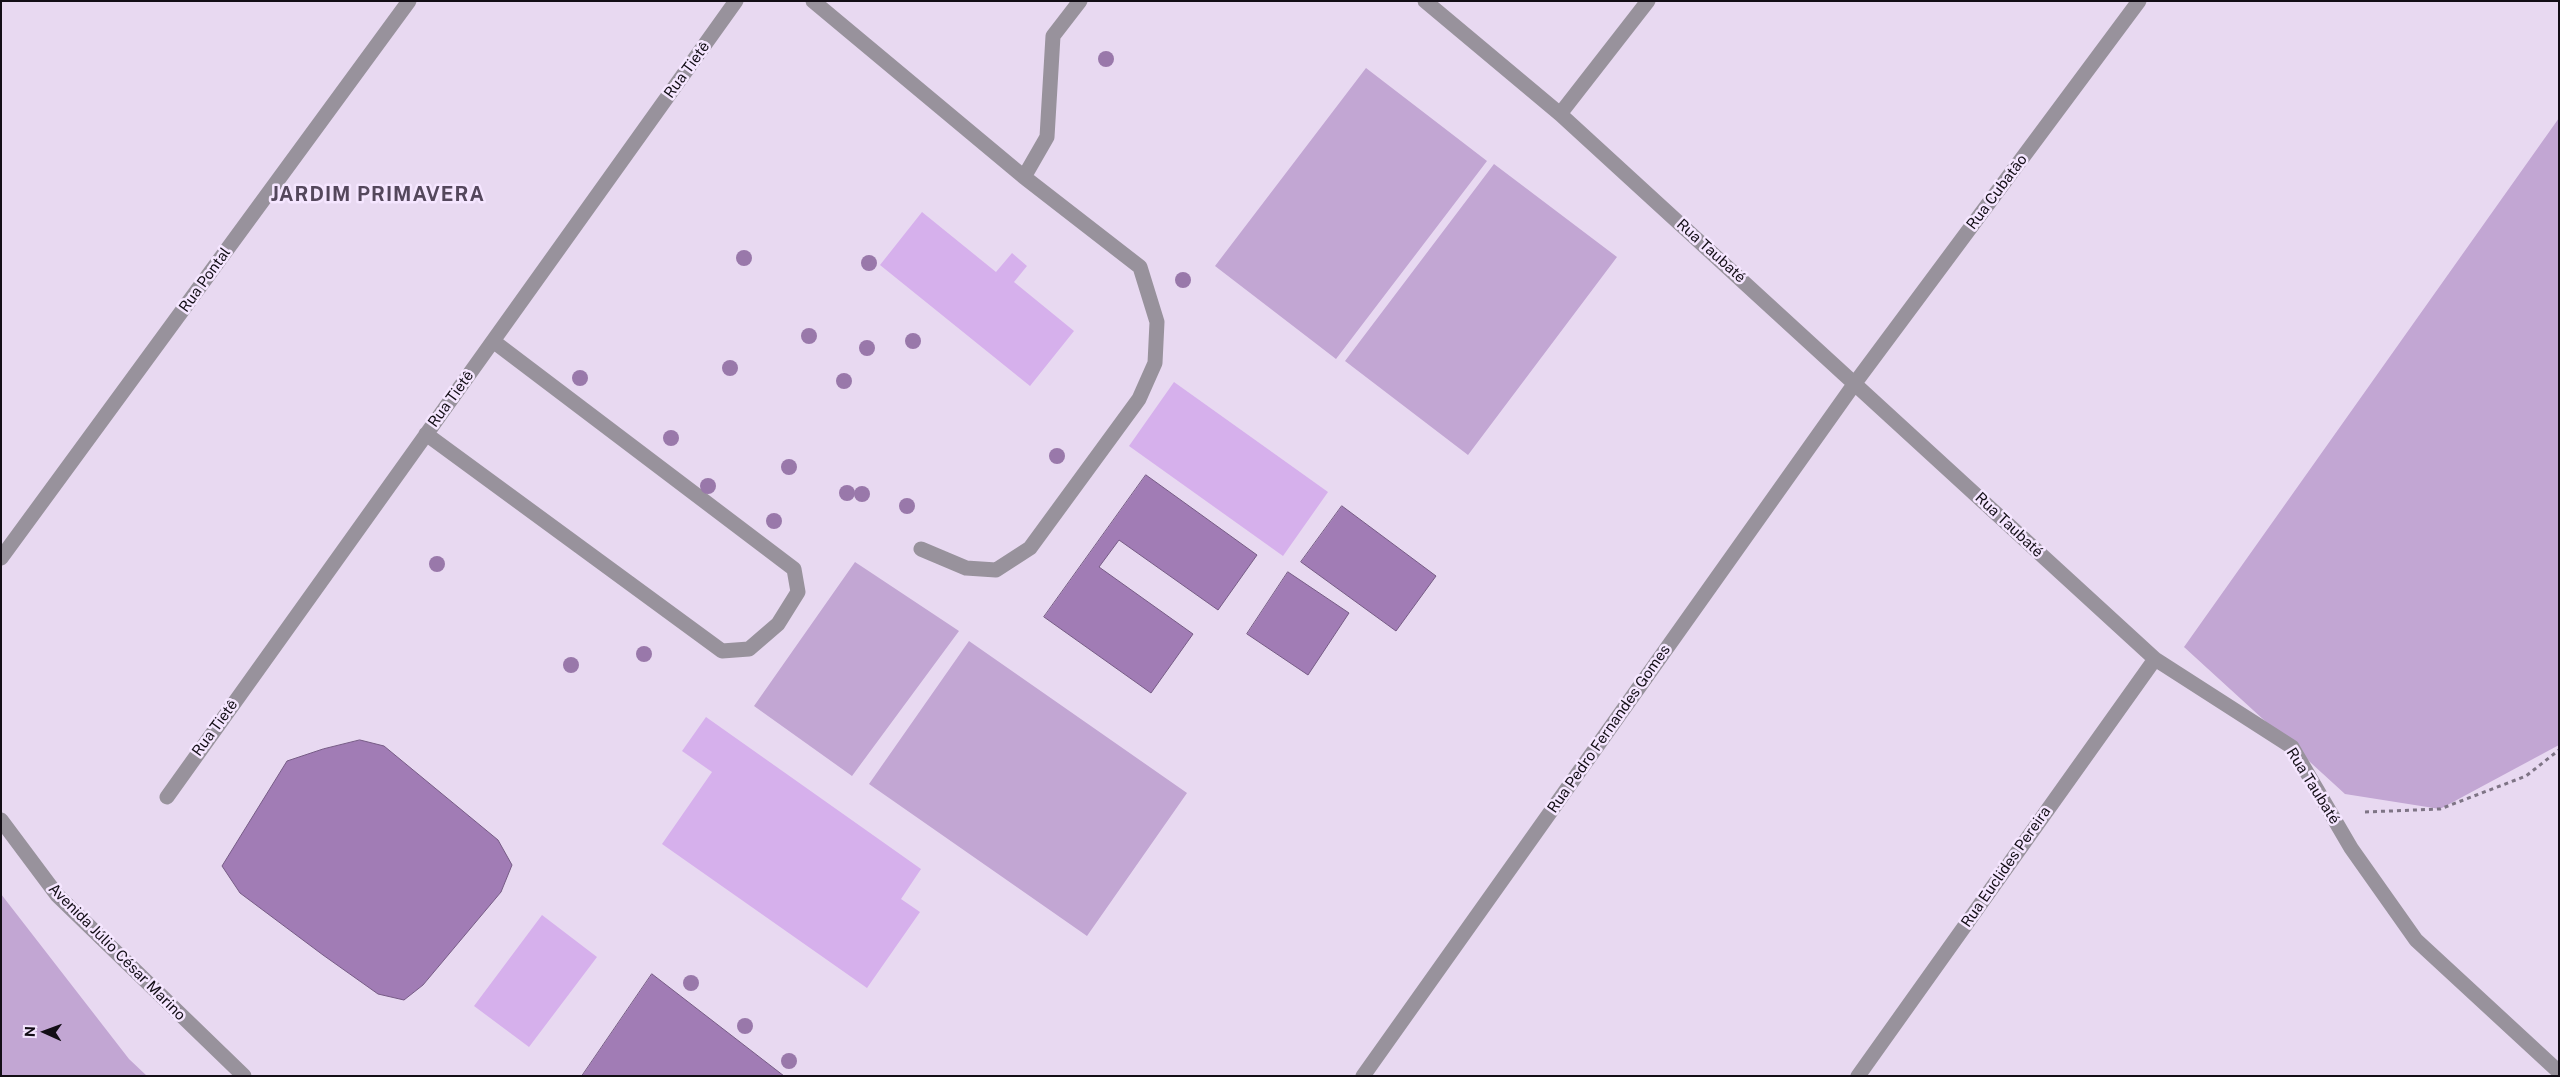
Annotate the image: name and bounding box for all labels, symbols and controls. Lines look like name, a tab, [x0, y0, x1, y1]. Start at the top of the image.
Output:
street label: Rua Tietê	[660, 38, 714, 102]
street label: Rua Cubatão	[1963, 151, 2031, 233]
district label: JARDIM PRIMAVERA	[269, 183, 487, 207]
street label: Rua Taubaté	[1673, 215, 1749, 287]
street label: Rua Pontal	[176, 244, 234, 316]
street label: Rua Tietê	[424, 367, 478, 431]
street label: Rua Taubaté	[1971, 489, 2047, 561]
street label: Rua Pedro Fernandes Gomes	[1544, 641, 1674, 817]
street label: Rua Tietê	[188, 696, 242, 760]
street label: Rua Taubaté	[2282, 744, 2344, 828]
street label: Rua Euclides Pereira	[1958, 803, 2054, 931]
street label: Avenida Júlio César Marino	[45, 880, 189, 1024]
north arrow	[20, 1007, 70, 1057]
text: N	[22, 1026, 38, 1037]

